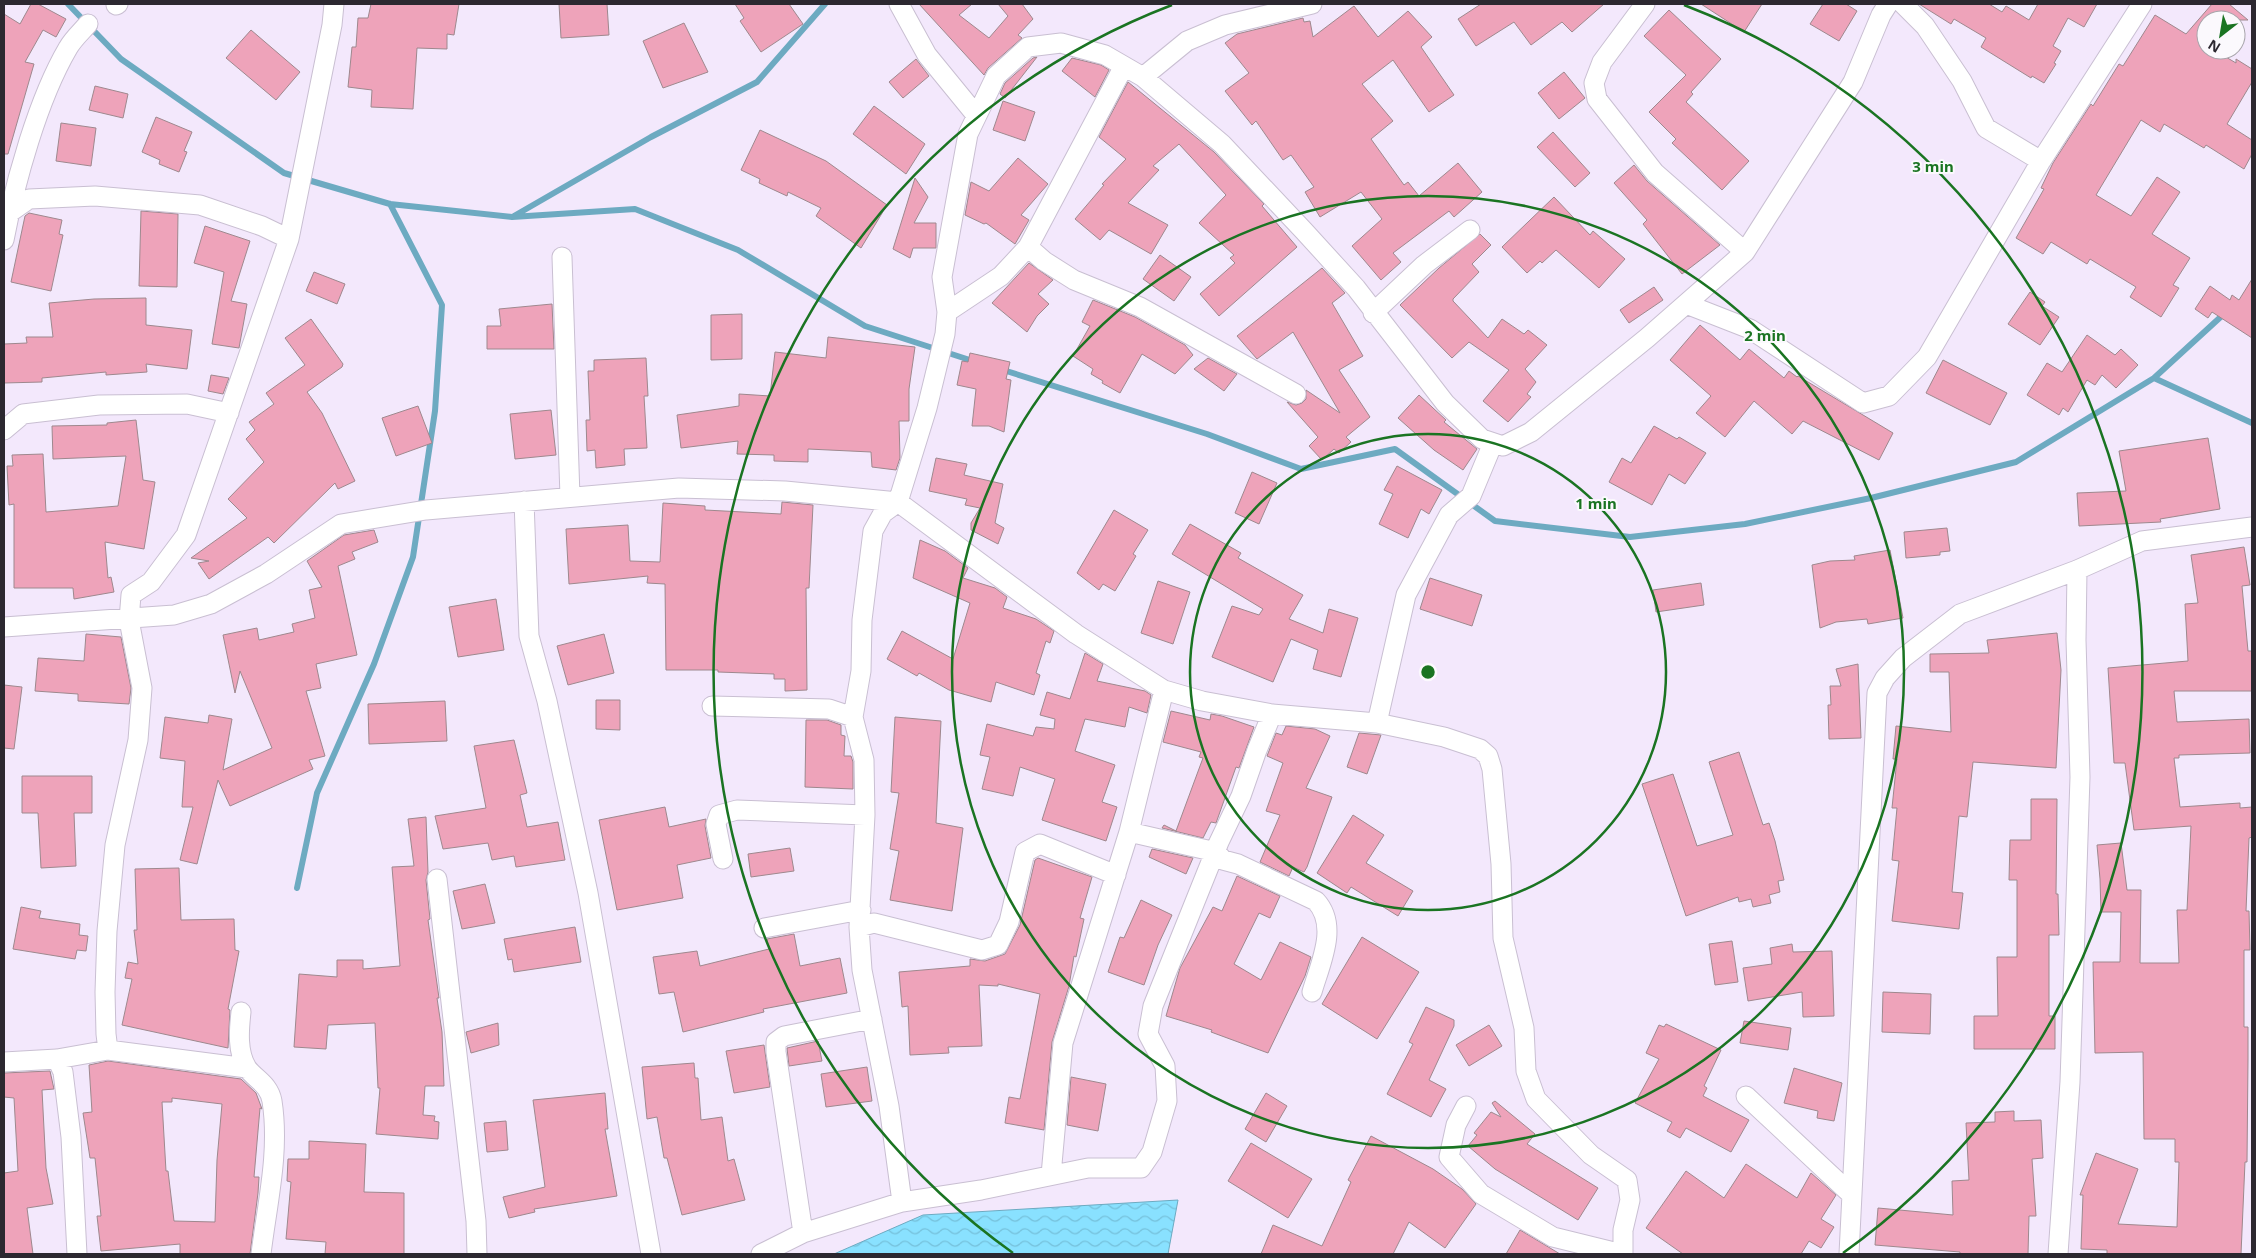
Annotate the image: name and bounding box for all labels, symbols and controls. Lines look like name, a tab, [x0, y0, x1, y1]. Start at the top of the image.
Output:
north arrow	[2196, 10, 2246, 60]
text: N	[2204, 35, 2224, 58]
text: 3 min	[1912, 156, 1954, 176]
text: 2 min	[1744, 325, 1786, 345]
text: 1 min	[1575, 493, 1617, 513]
centre of rings	[1419, 663, 1437, 681]

